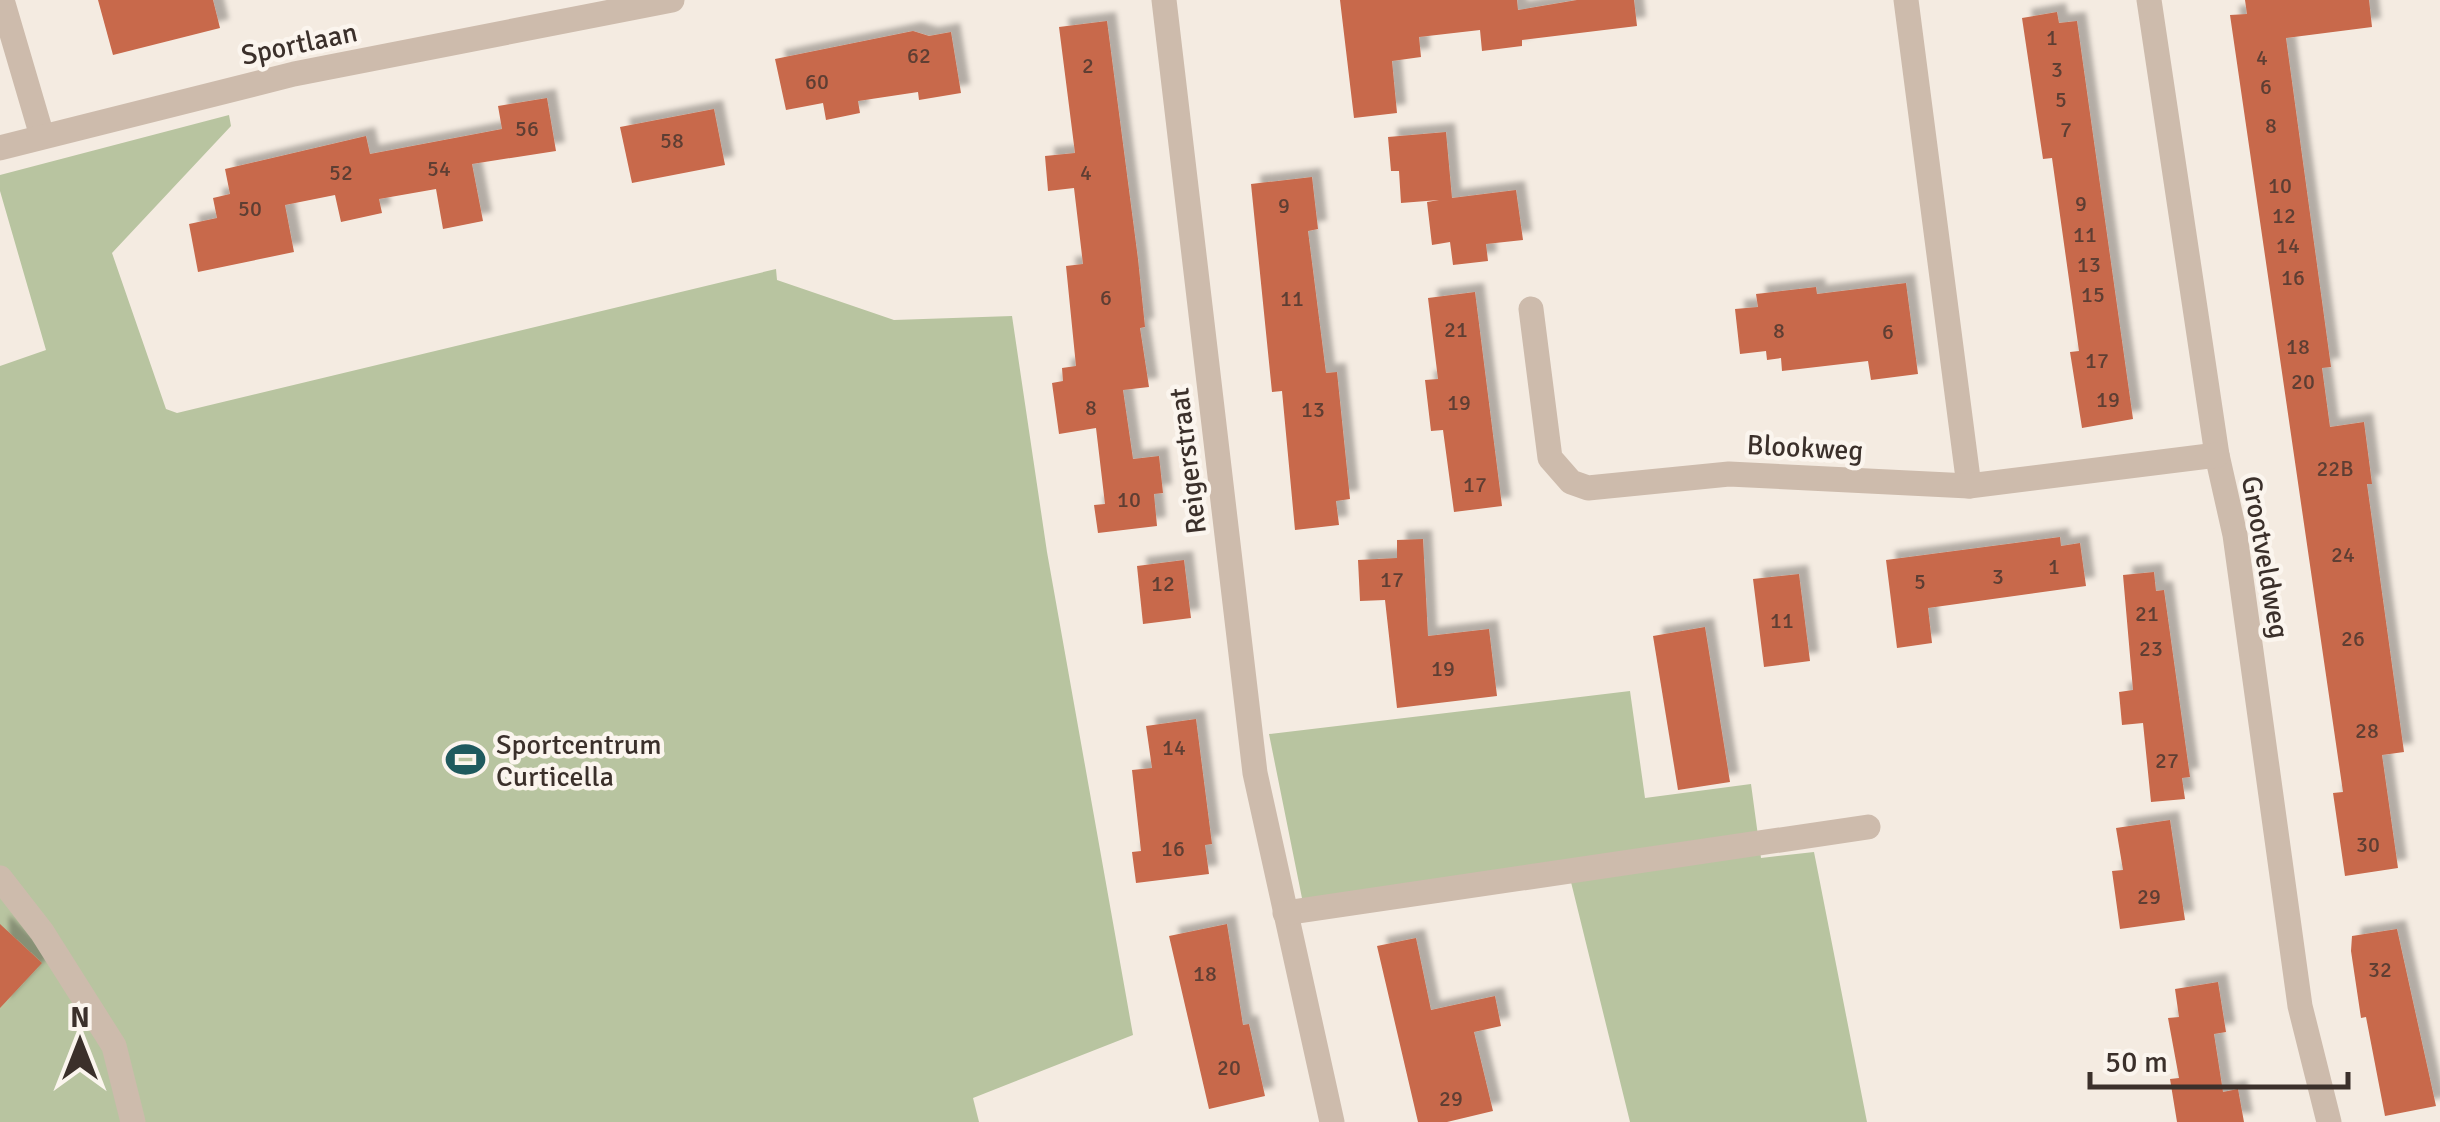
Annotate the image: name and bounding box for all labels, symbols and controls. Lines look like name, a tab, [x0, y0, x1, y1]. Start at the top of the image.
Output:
street label: Sportlaan	[238, 15, 360, 73]
house number: 1	[2046, 24, 2058, 51]
house number: 62	[907, 42, 931, 69]
house number: 4	[2256, 44, 2268, 71]
house number: 2	[1082, 52, 1094, 79]
house number: 3	[2051, 56, 2063, 83]
house number: 60	[805, 68, 829, 95]
house number: 6	[2260, 73, 2272, 100]
house number: 5	[2055, 86, 2067, 113]
house number: 8	[2265, 112, 2277, 139]
house number: 56	[515, 115, 539, 142]
house number: 7	[2060, 116, 2072, 143]
house number: 58	[660, 127, 684, 154]
house number: 54	[427, 155, 451, 182]
house number: 52	[329, 159, 353, 186]
house number: 4	[1080, 159, 1092, 186]
house number: 10	[2268, 172, 2292, 199]
house number: 9	[2075, 190, 2087, 217]
house number: 9	[1278, 192, 1290, 219]
house number: 50	[238, 195, 262, 222]
house number: 12	[2272, 202, 2296, 229]
house number: 11	[2073, 221, 2097, 248]
house number: 14	[2276, 232, 2300, 259]
house number: 13	[2077, 251, 2101, 278]
house number: 16	[2281, 264, 2305, 291]
house number: 15	[2081, 281, 2105, 308]
house number: 6	[1100, 284, 1112, 311]
house number: 11	[1280, 285, 1304, 312]
house number: 21	[1444, 316, 1468, 343]
house number: 8	[1773, 317, 1785, 344]
house number: 6	[1882, 318, 1894, 345]
house number: 18	[2286, 333, 2310, 360]
house number: 17	[2085, 347, 2109, 374]
house number: 20	[2291, 368, 2315, 395]
street label: Reigerstraat	[1162, 386, 1214, 536]
house number: 19	[2096, 386, 2120, 413]
house number: 19	[1447, 389, 1471, 416]
house number: 8	[1085, 394, 1097, 421]
house number: 13	[1301, 396, 1325, 423]
street label: Blookweg	[1746, 428, 1864, 468]
house number: 22B	[2316, 455, 2354, 482]
house number: 17	[1463, 471, 1487, 498]
street label: Grootveldweg	[2234, 473, 2296, 641]
house number: 10	[1117, 486, 1141, 513]
house number: 24	[2331, 541, 2355, 568]
house number: 1	[2048, 553, 2060, 580]
house number: 3	[1992, 563, 2004, 590]
house number: 17	[1380, 566, 1404, 593]
house number: 5	[1914, 568, 1926, 595]
house number: 12	[1151, 570, 1175, 597]
house number: 21	[2135, 600, 2159, 627]
house number: 11	[1770, 607, 1794, 634]
house number: 26	[2341, 625, 2365, 652]
house number: 23	[2139, 635, 2163, 662]
house number: 19	[1431, 655, 1455, 682]
house number: 28	[2355, 717, 2379, 744]
place label: Sportcentrum Curticella	[496, 728, 661, 794]
house number: 14	[1162, 734, 1186, 761]
sports icon: Sportcentrum Curticella	[445, 739, 487, 781]
house number: 27	[2155, 747, 2179, 774]
house number: 30	[2356, 831, 2380, 858]
house number: 16	[1161, 835, 1185, 862]
house number: 29	[2137, 883, 2161, 910]
house number: 32	[2368, 956, 2392, 983]
house number: 18	[1193, 960, 1217, 987]
north arrow	[30, 992, 130, 1092]
text: N	[70, 1001, 90, 1035]
scale bar	[2090, 1027, 2348, 1089]
text: 50 m	[2105, 1044, 2168, 1081]
house number: 20	[1217, 1054, 1241, 1081]
house number: 29	[1439, 1085, 1463, 1112]

